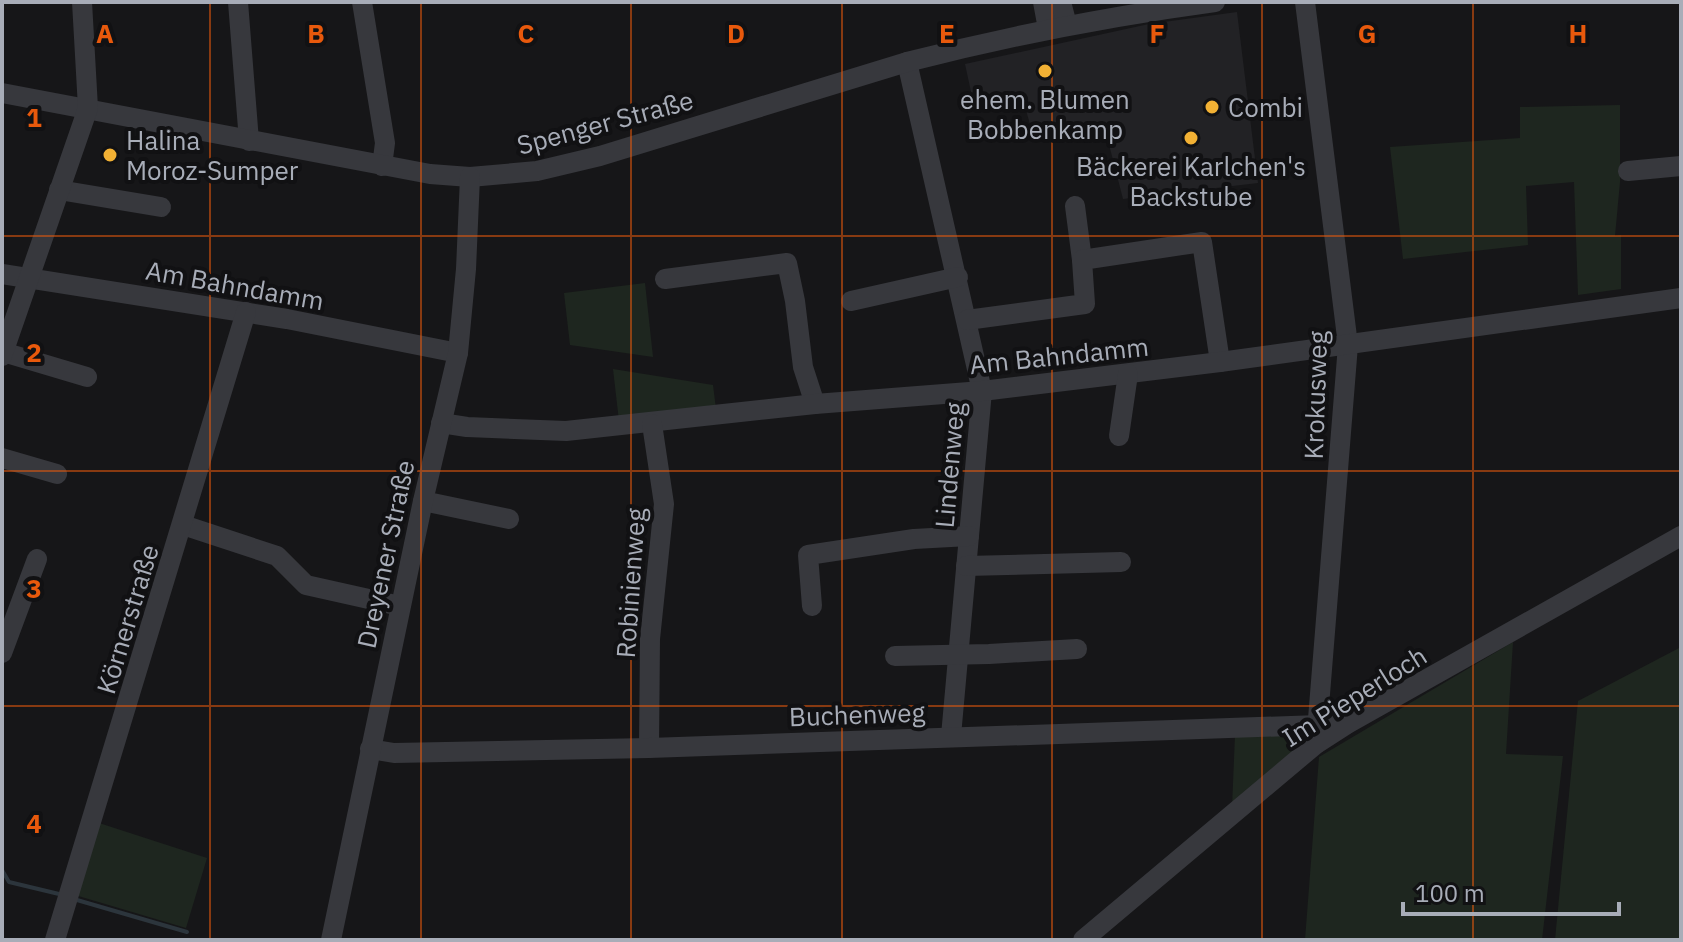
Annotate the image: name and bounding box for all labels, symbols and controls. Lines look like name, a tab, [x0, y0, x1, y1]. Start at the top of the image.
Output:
text: A	[96, 16, 114, 50]
text: B	[307, 16, 325, 50]
text: C	[518, 16, 535, 50]
text: D	[727, 16, 745, 50]
text: E	[939, 16, 955, 50]
text: F	[1149, 16, 1165, 50]
text: G	[1358, 16, 1376, 50]
text: H	[1569, 16, 1587, 50]
marker: ehem. Blumen Bobbenkamp	[1036, 62, 1054, 80]
street label: Spenger Straße	[513, 82, 697, 162]
place label: ehem. Blumen Bobbenkamp	[960, 82, 1130, 146]
place label: Combi	[1228, 90, 1303, 124]
marker: Combi	[1203, 98, 1221, 116]
text: 1	[26, 100, 42, 134]
place label: Halina Moroz-Sumper	[126, 123, 299, 187]
marker: Bäckerei Karlchen's Backstube	[1182, 129, 1200, 147]
marker: Halina Moroz-Sumper	[101, 146, 119, 164]
place label: Bäckerei Karlchen's Backstube	[1076, 149, 1306, 213]
street label: Am Bahndamm	[143, 253, 327, 317]
street label: Am Bahndamm	[968, 329, 1150, 381]
street label: Krokusweg	[1296, 330, 1334, 460]
text: 2	[26, 335, 42, 369]
street label: Lindenweg	[927, 400, 971, 529]
street label: Dreyener Straße	[348, 457, 422, 651]
street label: Robinienweg	[608, 507, 652, 659]
street label: Körnerstraße	[88, 540, 166, 698]
text: 3	[26, 571, 42, 605]
street label: Im Pieperloch	[1275, 638, 1433, 754]
street label: Buchenweg	[788, 695, 926, 733]
text: 4	[26, 806, 42, 840]
scale bar	[1403, 866, 1619, 916]
text: 100 m	[1415, 877, 1485, 909]

